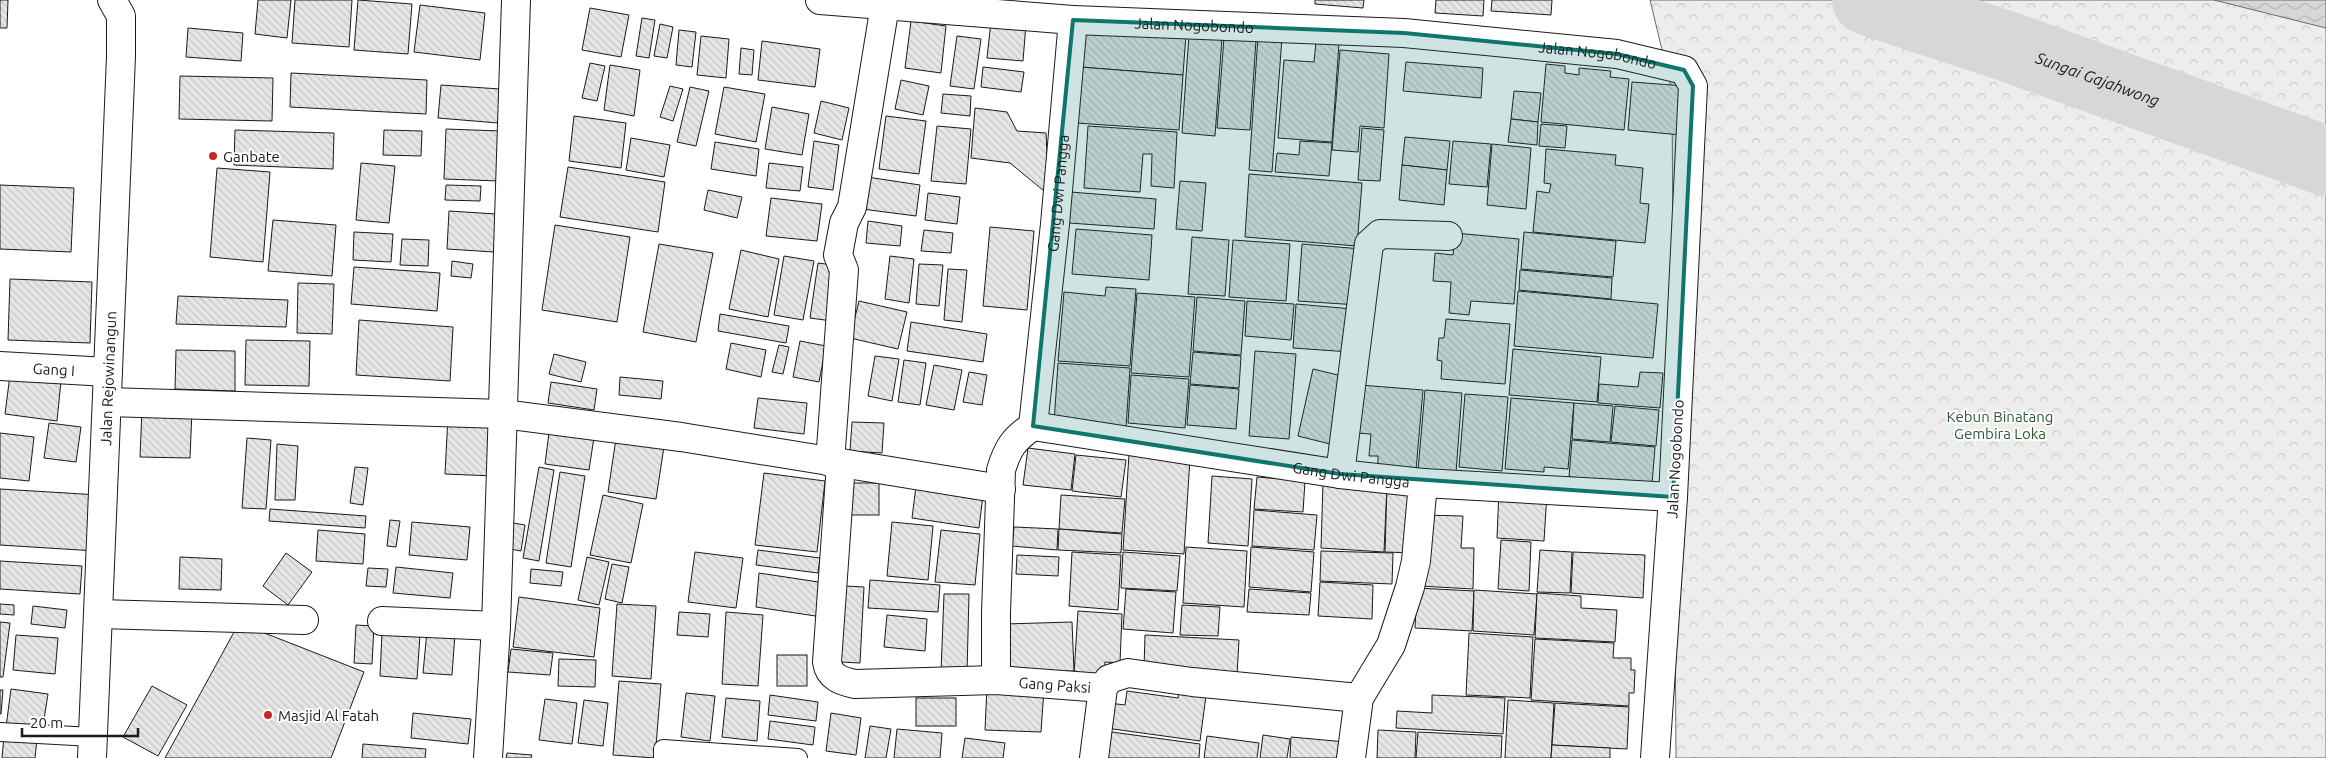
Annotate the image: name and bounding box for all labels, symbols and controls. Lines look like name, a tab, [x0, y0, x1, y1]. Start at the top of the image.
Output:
street label: Jalan Nogobondo	[1134, 14, 1254, 36]
street label: Jalan Nogobondo	[1538, 38, 1659, 72]
water label: Sungai Gajahwong	[2033, 48, 2162, 110]
street label: Gang Dwi Pangga	[1044, 134, 1071, 253]
place label: Ganbate	[223, 148, 280, 165]
marker: Ganbate	[207, 150, 219, 162]
street label: Jalan Rejowinangun	[96, 311, 119, 446]
street label: Gang I	[32, 359, 75, 379]
street label: Jalan Nogobondo	[1663, 399, 1687, 519]
park label: Kebun Binatang Gembira Loka	[1947, 408, 2053, 442]
street label: Gang Dwi Pangga	[1292, 458, 1411, 490]
street label: Gang Paksi	[1018, 673, 1092, 696]
scale bar	[22, 706, 139, 738]
place label: Masjid Al Fatah	[278, 707, 379, 724]
marker: Masjid Al Fatah	[262, 709, 274, 721]
text: 20 m	[30, 714, 63, 731]

